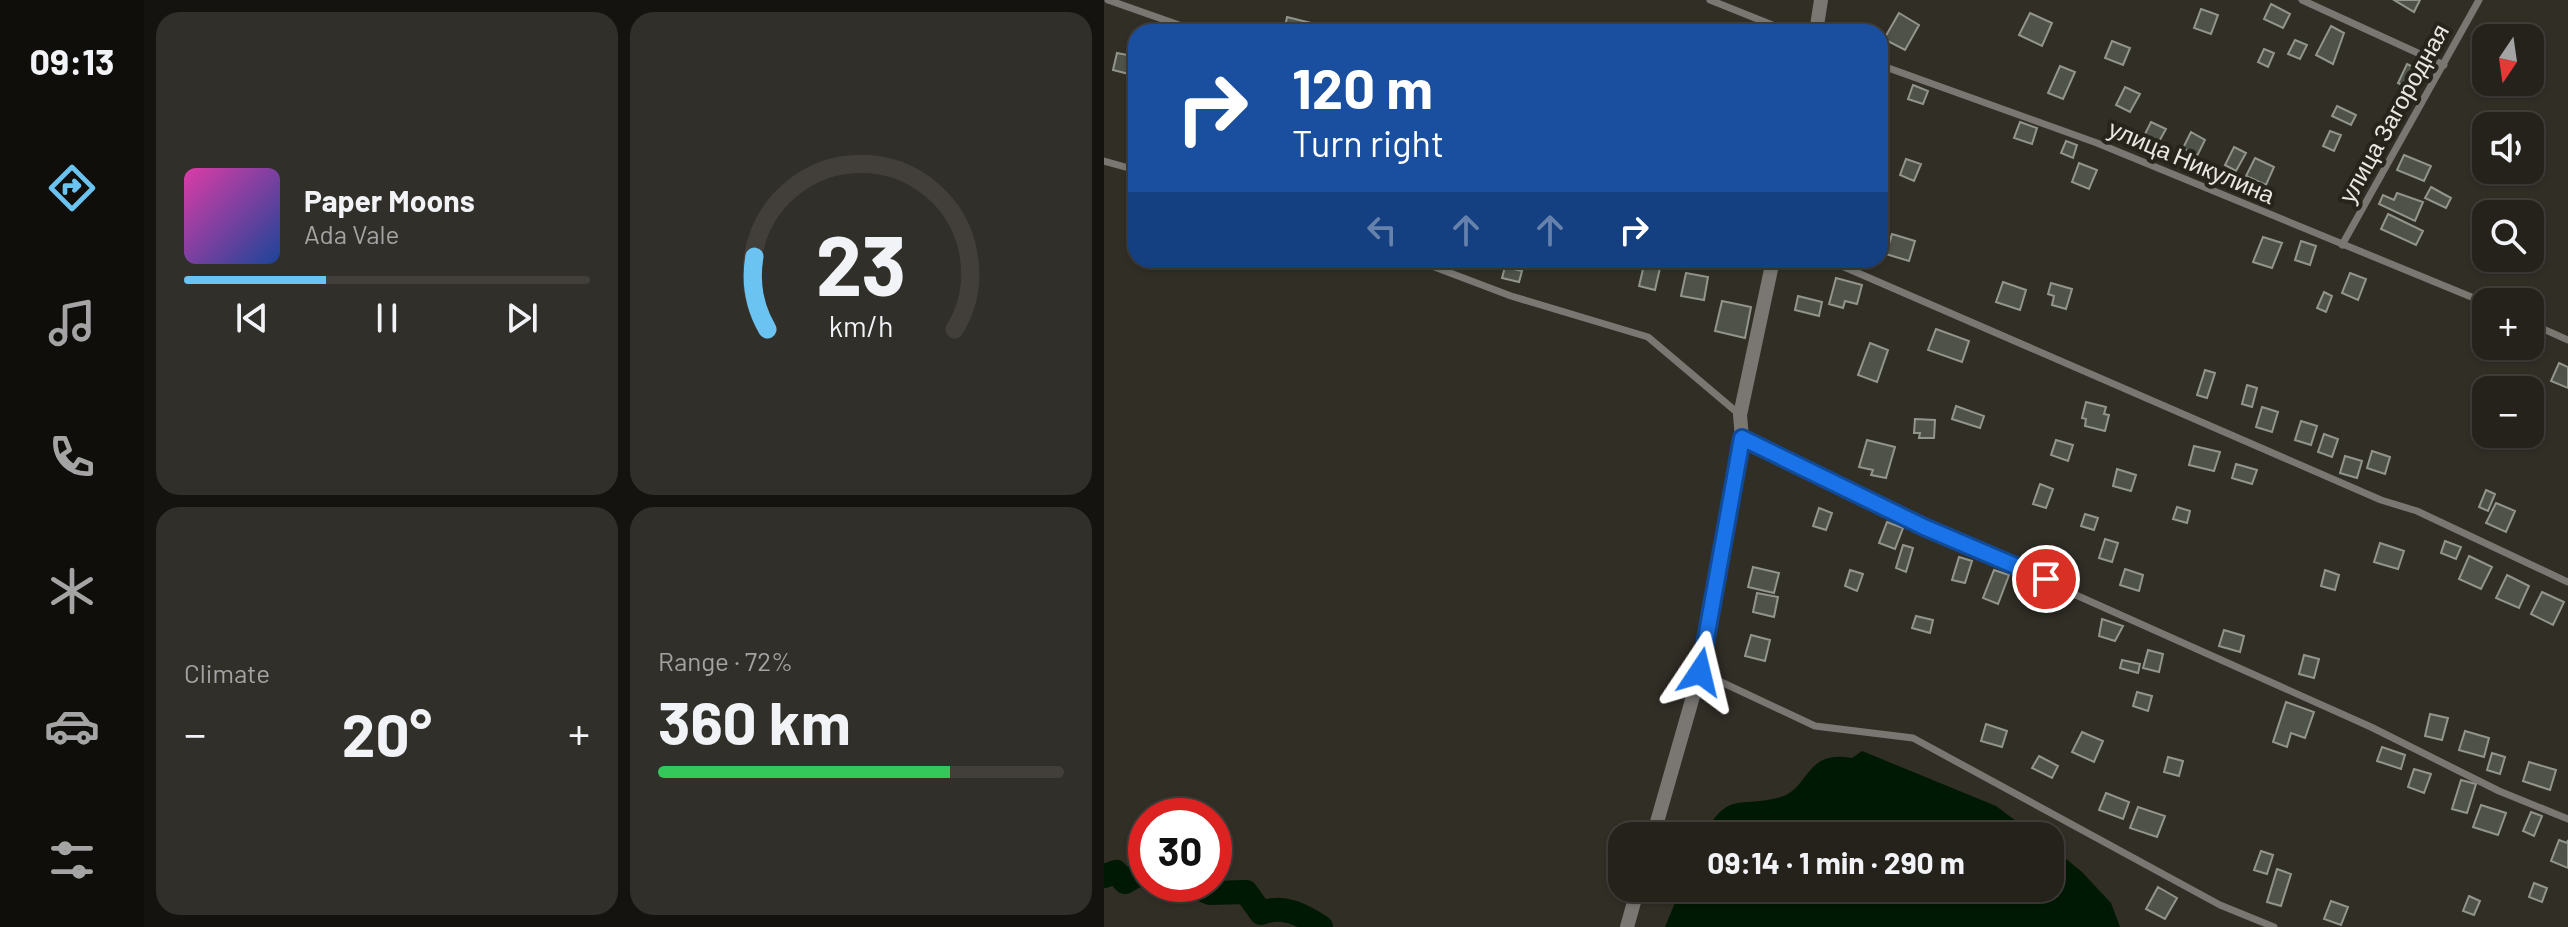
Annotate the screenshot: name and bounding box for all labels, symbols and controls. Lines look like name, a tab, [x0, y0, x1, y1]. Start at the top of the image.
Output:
street label: улица Загородная	[2332, 19, 2454, 207]
north arrow	[2472, 24, 2544, 96]
map controls	[2472, 24, 2544, 448]
text: 09:13	[30, 39, 114, 82]
text: 120 m	[1292, 53, 1433, 120]
icon: right	[1160, 56, 1264, 160]
button: sound	[2472, 112, 2544, 184]
street label: улица Никулина	[2105, 113, 2280, 209]
text: Turn right	[1292, 121, 1444, 164]
icon: directions	[44, 160, 100, 216]
text: Paper Moons	[304, 182, 475, 218]
button: search	[2472, 200, 2544, 272]
icon: left	[1360, 208, 1404, 252]
icon: ahead	[1444, 208, 1488, 252]
icon: ahead	[1528, 208, 1572, 252]
icon: right	[1612, 208, 1656, 252]
text: 23	[816, 212, 906, 312]
text: Ada Vale	[304, 218, 399, 249]
button: +	[2472, 288, 2544, 360]
icon: music	[44, 295, 100, 351]
icon: previous	[230, 296, 274, 340]
icon: pause	[365, 296, 409, 340]
icon: next	[500, 296, 544, 340]
text: km/h	[829, 308, 893, 343]
button: −	[2472, 376, 2544, 448]
icon: phone	[44, 429, 100, 485]
pin	[2012, 545, 2080, 613]
icon: arrive	[2024, 557, 2068, 601]
icon: climate	[44, 563, 100, 619]
position arrow	[1658, 630, 1742, 714]
text: Range · 72%	[658, 645, 793, 676]
text: Climate	[184, 657, 270, 688]
text: 360 km	[658, 685, 851, 757]
text: 20°	[342, 697, 432, 769]
icon: car	[44, 698, 100, 754]
text: −	[184, 706, 206, 759]
text: +	[568, 706, 590, 759]
speed limit sign: 30	[1128, 798, 1232, 902]
icon: filters	[44, 832, 100, 888]
text: 09:14 · 1 min · 290 m	[1707, 844, 1965, 880]

